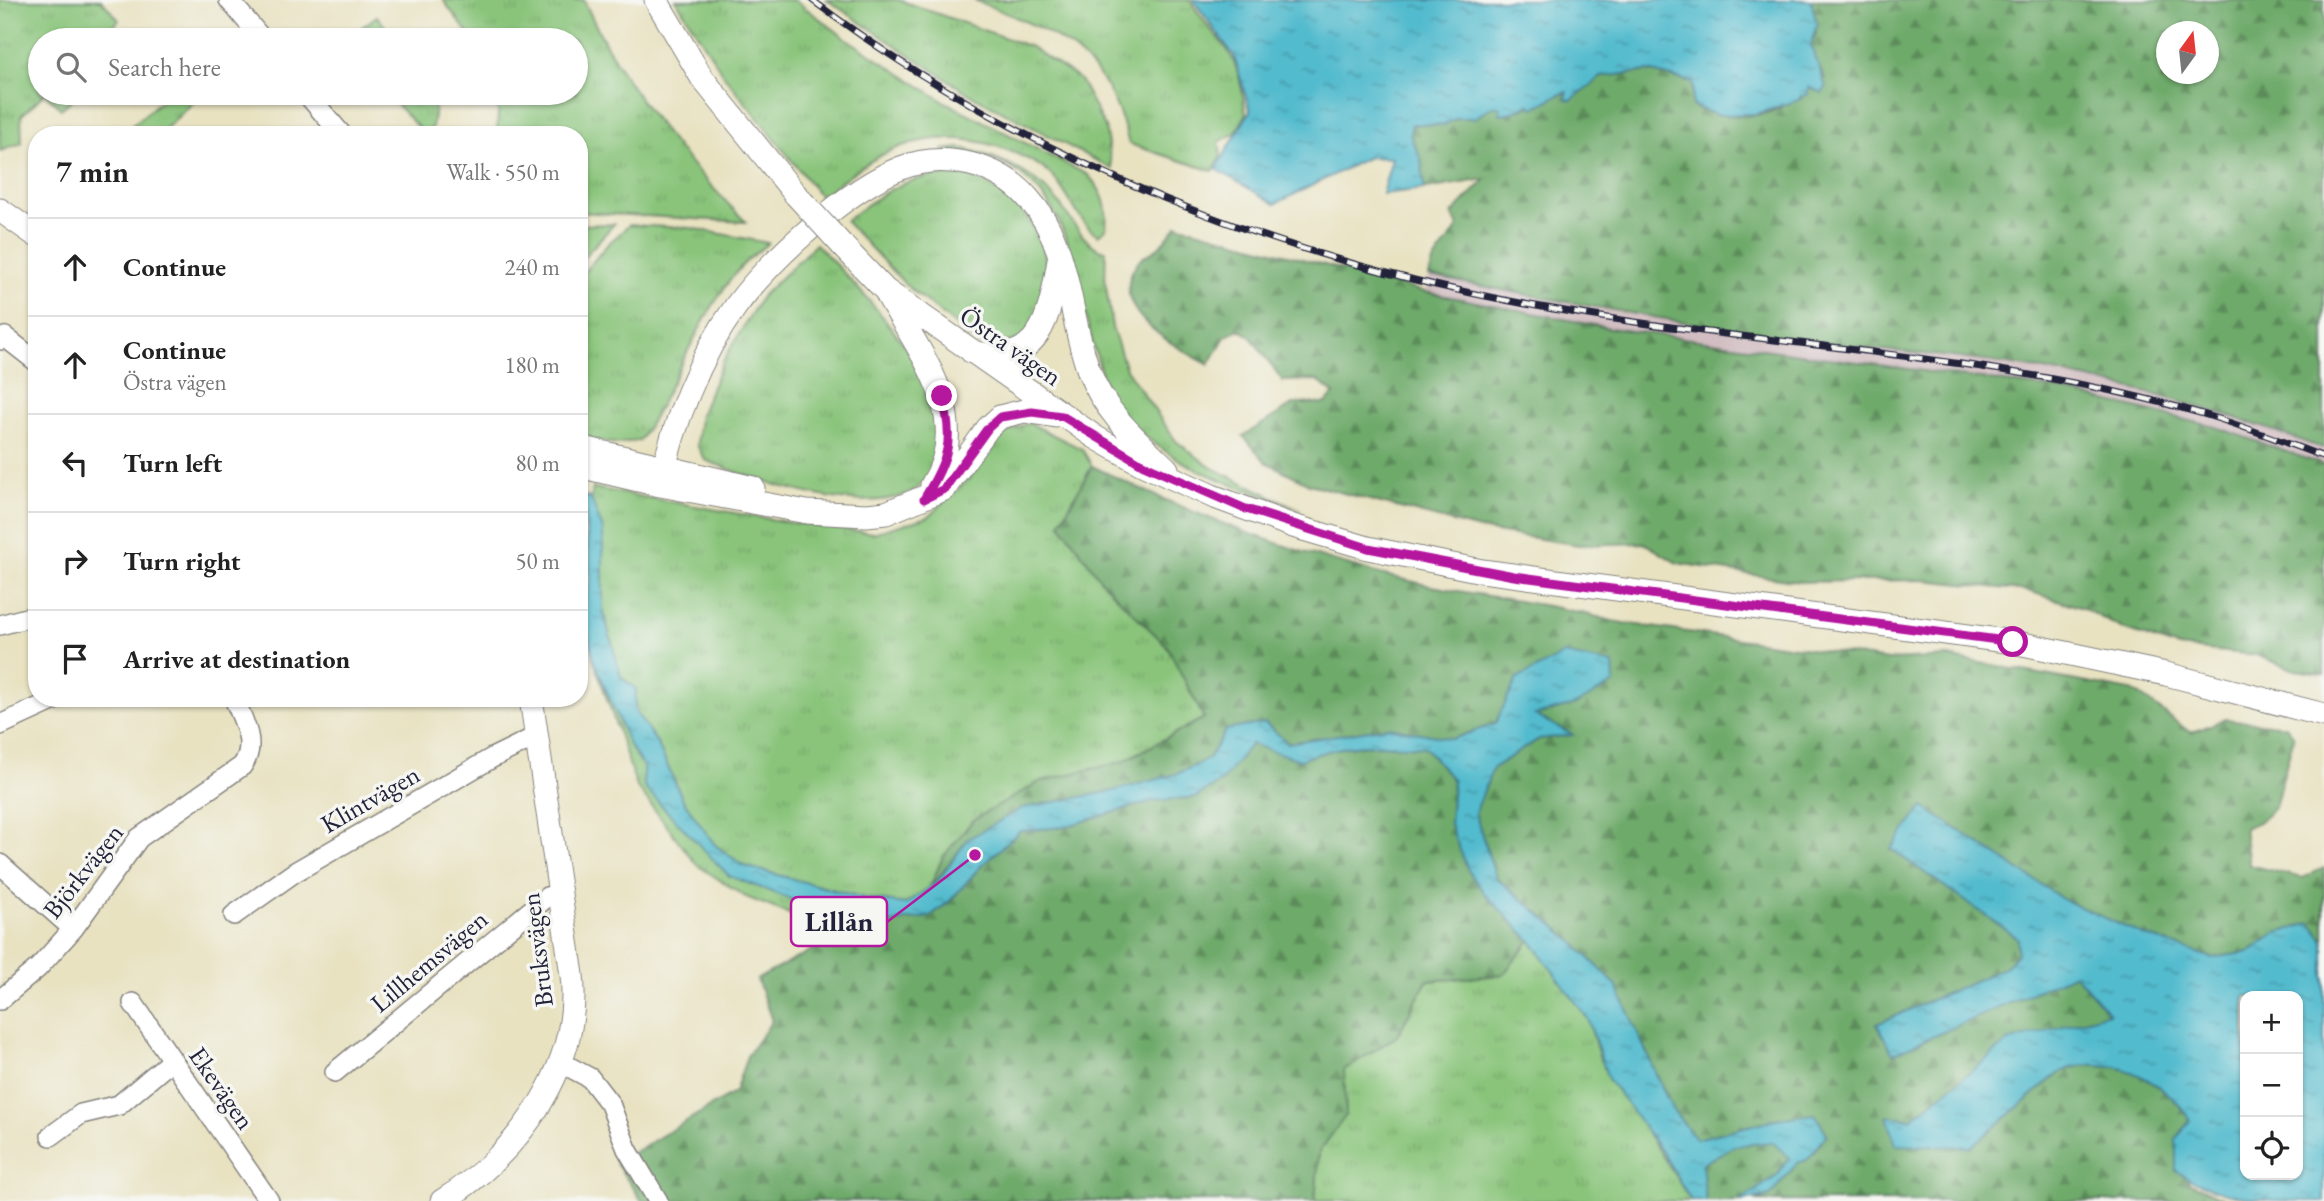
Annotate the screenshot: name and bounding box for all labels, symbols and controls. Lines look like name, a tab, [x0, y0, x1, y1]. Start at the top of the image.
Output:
north arrow	[2156, 21, 2219, 84]
search box	[28, 28, 588, 105]
icon: search	[52, 48, 90, 86]
text: Search here	[108, 50, 221, 84]
text: 7 min	[56, 152, 129, 191]
text: Walk · 550 m	[446, 157, 560, 187]
icon: ahead	[56, 248, 94, 286]
text: Continue	[123, 250, 226, 284]
text: 240 m	[504, 252, 560, 282]
street label: Östra vägen	[953, 298, 1069, 394]
text: Continue	[123, 333, 226, 367]
icon: ahead	[56, 346, 94, 384]
text: 180 m	[504, 350, 560, 380]
text: Östra vägen	[123, 367, 227, 397]
route end	[926, 380, 957, 411]
icon: left	[56, 444, 94, 482]
text: Turn left	[123, 446, 222, 480]
text: 80 m	[515, 448, 560, 478]
icon: right	[56, 542, 94, 580]
text: Turn right	[123, 544, 241, 578]
text: 50 m	[515, 546, 560, 576]
route start	[1997, 626, 2028, 657]
icon: arrive	[56, 640, 94, 678]
text: Arrive at destination	[123, 642, 350, 676]
street label: Klintvägen	[314, 757, 426, 841]
street label: Björkvägen	[35, 816, 131, 925]
street label: Bruksvägen	[513, 891, 561, 1009]
callout: Lillån	[791, 897, 887, 946]
street label: Lillhemsvägen	[363, 902, 495, 1020]
text: Lillån	[805, 903, 874, 939]
map controls	[2240, 991, 2303, 1180]
button: +	[2240, 991, 2303, 1054]
street label: Ekevägen	[181, 1040, 263, 1136]
button: −	[2240, 1054, 2303, 1117]
button: locate	[2240, 1117, 2303, 1180]

